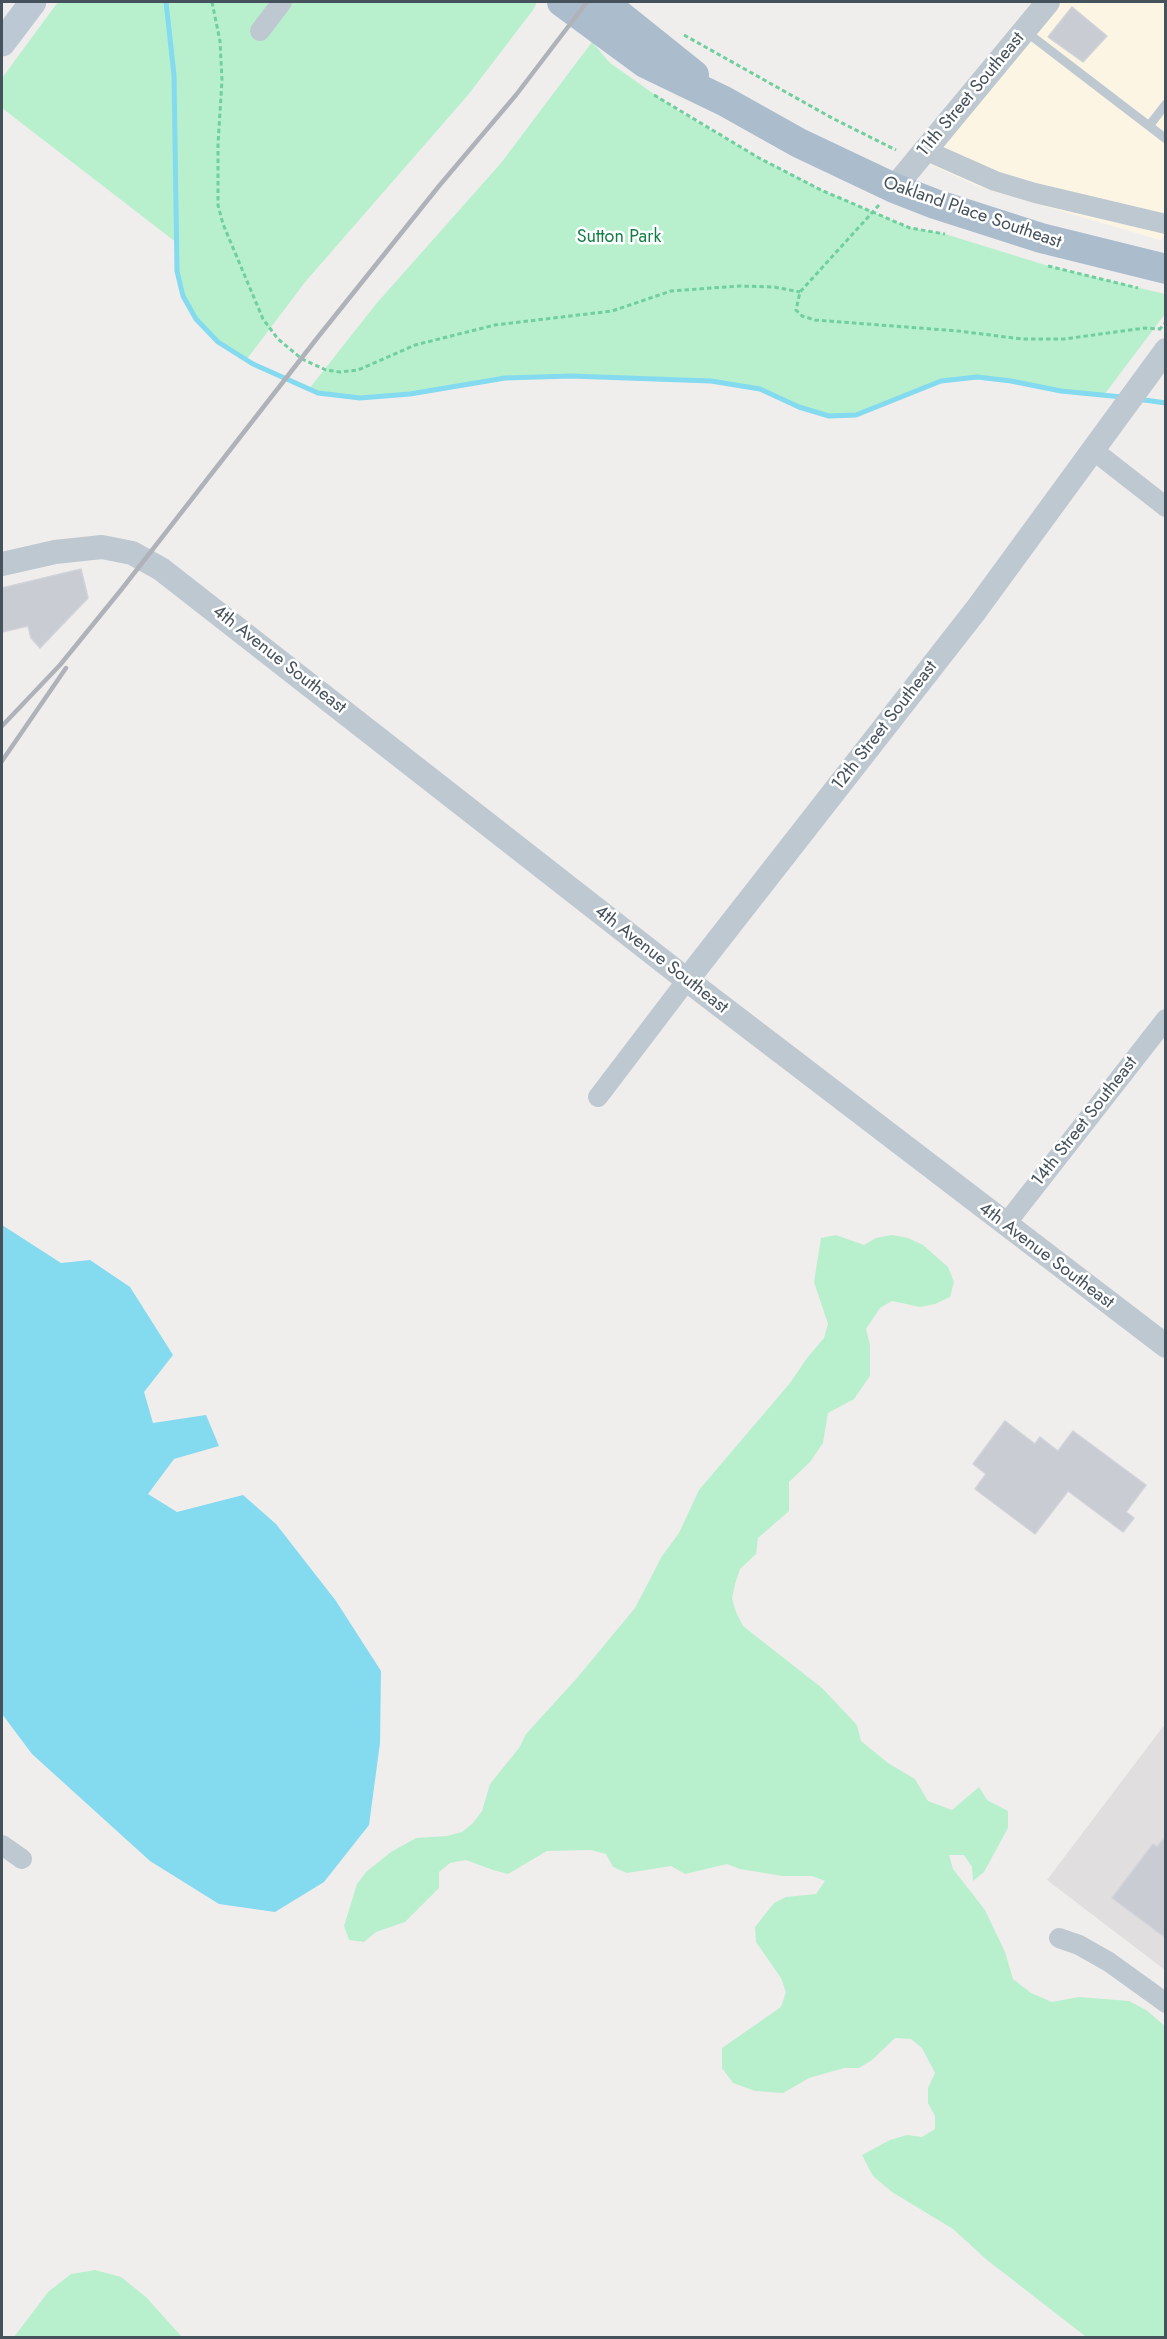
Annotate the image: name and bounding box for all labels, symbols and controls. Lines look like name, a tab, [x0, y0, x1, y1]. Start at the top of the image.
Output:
street label: 11th Street Southeast	[913, 28, 1029, 162]
street label: Oakland Place Southeast	[880, 172, 1064, 254]
park label: Sutton Park	[577, 227, 661, 249]
street label: 4th Avenue Southeast	[208, 601, 350, 719]
street label: 12th Street Southeast	[828, 657, 942, 795]
street label: 4th Avenue Southeast	[590, 901, 732, 1019]
street label: 14th Street Southeast	[1028, 1053, 1142, 1191]
street label: 4th Avenue Southeast	[974, 1198, 1118, 1314]

